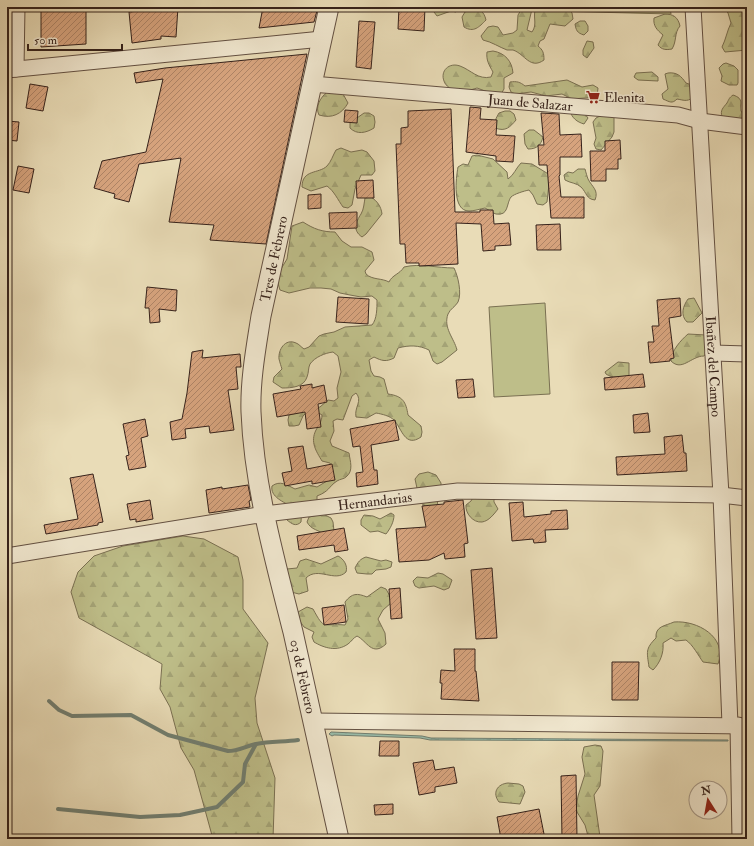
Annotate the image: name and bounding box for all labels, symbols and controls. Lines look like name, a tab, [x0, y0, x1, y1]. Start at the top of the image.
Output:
scale bar	[28, 26, 122, 52]
text: 50 m	[34, 33, 58, 48]
supermarket icon: Elenita	[585, 89, 601, 105]
place label: Elenita	[604, 89, 645, 106]
street label: Juan de Salazar	[486, 90, 574, 115]
street label: Tres de Febrero	[257, 214, 291, 304]
street label: Ibañez del Campo	[702, 315, 725, 418]
street label: Hernandarias	[337, 488, 413, 514]
street label: 03 de Febrero	[286, 638, 320, 715]
north arrow	[688, 780, 728, 820]
text: N	[699, 783, 713, 798]

